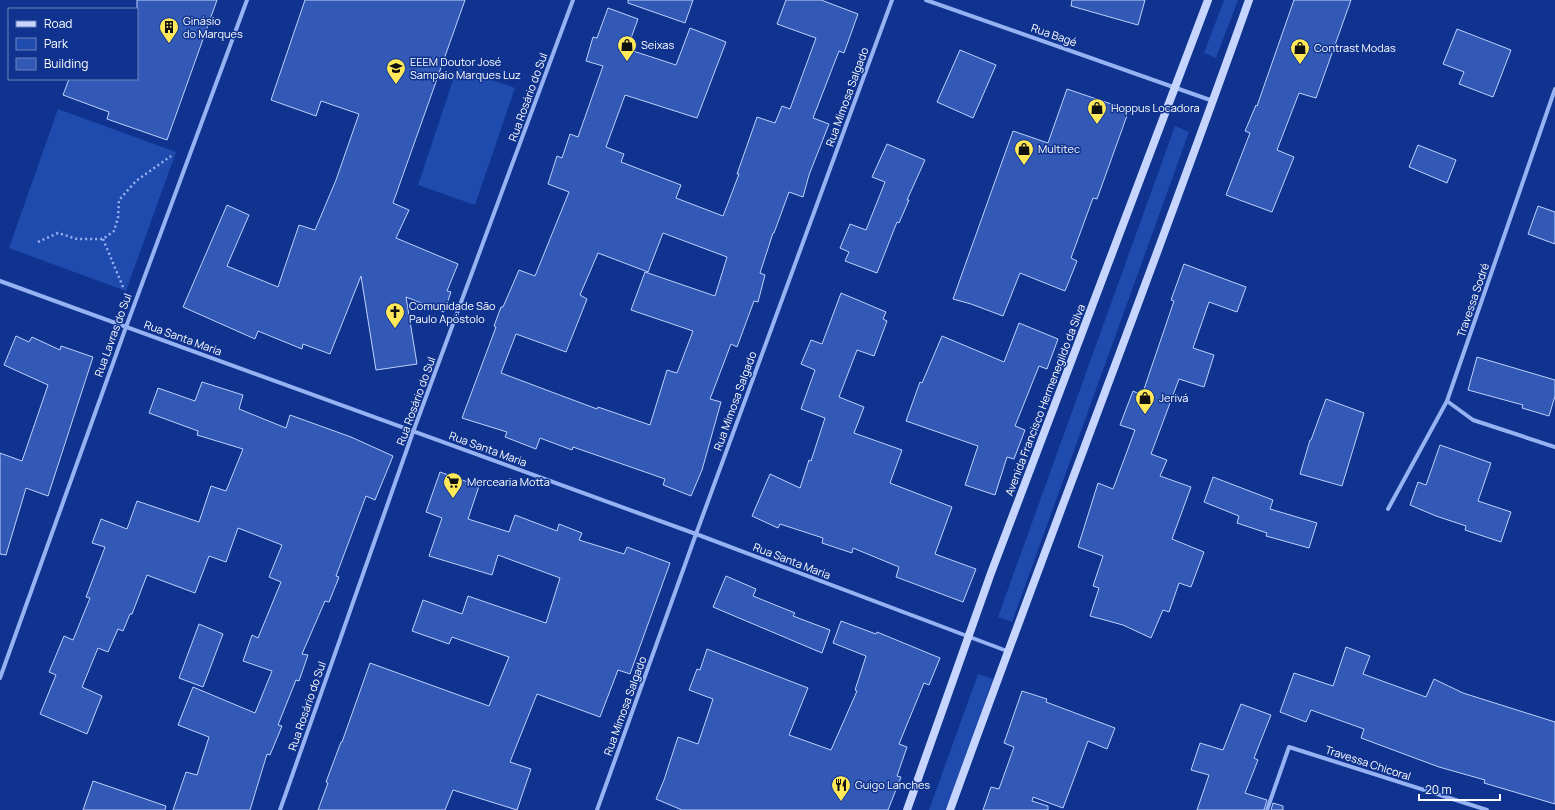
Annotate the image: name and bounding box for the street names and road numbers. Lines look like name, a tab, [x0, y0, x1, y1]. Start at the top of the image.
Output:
street label: Rua Bagé	[1029, 20, 1080, 50]
street label: Rua Mimosa Salgado	[822, 45, 872, 149]
street label: Rua Rosário do Sul	[505, 50, 551, 143]
street label: Travessa Sodré	[1453, 260, 1492, 339]
street label: Rua Lavras do Sul	[90, 291, 135, 379]
street label: Avenida Francisco Hermenegildo da Silva	[1001, 302, 1088, 498]
street label: Rua Santa Maria	[142, 316, 224, 359]
street label: Rua Mimosa Salgado	[710, 349, 760, 453]
street label: Rua Rosário do Sul	[393, 354, 439, 447]
street label: Rua Santa Maria	[447, 427, 529, 470]
street label: Rua Santa Maria	[751, 539, 833, 582]
street label: Rua Mimosa Salgado	[600, 654, 650, 758]
street label: Rua Rosário do Sul	[284, 659, 329, 752]
street label: Travessa Chicoral	[1323, 742, 1413, 783]

